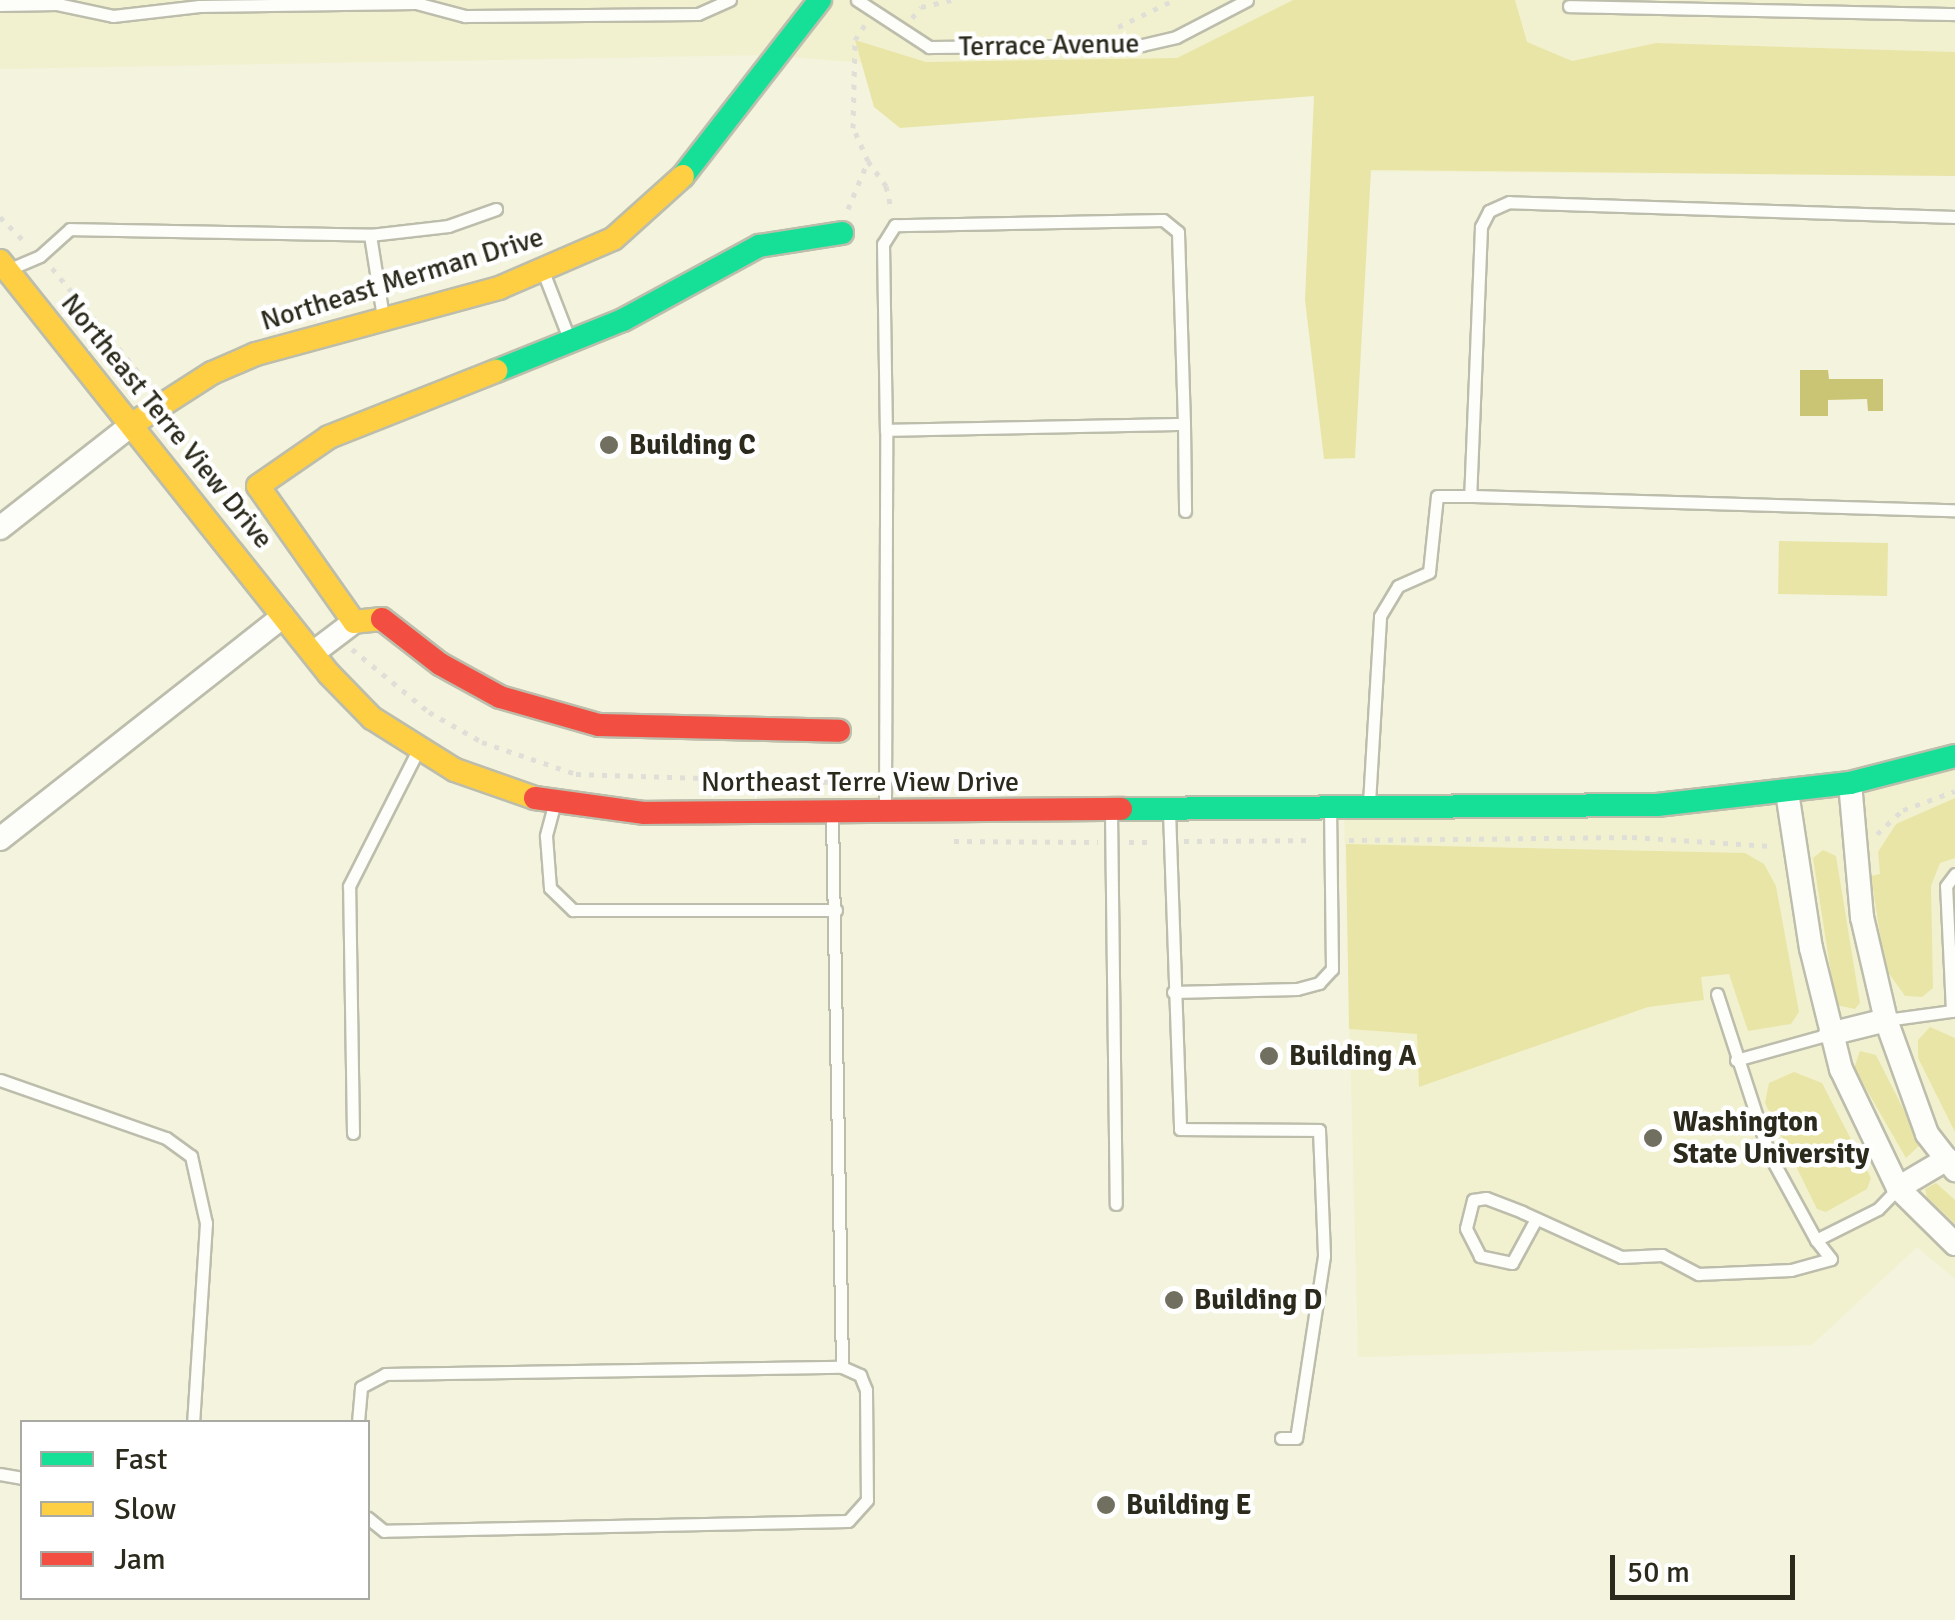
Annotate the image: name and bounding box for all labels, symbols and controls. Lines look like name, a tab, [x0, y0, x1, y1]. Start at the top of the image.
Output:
street label: Terrace Avenue	[958, 27, 1140, 63]
street label: Northeast Merman Drive	[257, 220, 547, 338]
street label: Northeast Terre View Drive	[54, 287, 280, 555]
place label: Building C	[629, 428, 755, 462]
marker: Building C	[598, 434, 620, 456]
street label: Northeast Terre View Drive	[701, 765, 1019, 799]
place label: Building A	[1289, 1039, 1416, 1073]
marker: Building A	[1258, 1045, 1280, 1067]
place label: Washington State University	[1673, 1105, 1870, 1171]
marker: Washington State University	[1642, 1127, 1664, 1149]
place label: Building D	[1194, 1283, 1322, 1317]
marker: Building D	[1163, 1289, 1185, 1311]
legend	[20, 1420, 370, 1600]
text: Fast	[114, 1441, 167, 1478]
place label: Building E	[1126, 1488, 1251, 1522]
text: Slow	[114, 1491, 176, 1528]
marker: Building E	[1095, 1494, 1117, 1516]
scale bar	[1615, 1535, 1800, 1597]
text: Jam	[114, 1541, 166, 1578]
text: 50 m	[1627, 1554, 1690, 1591]

